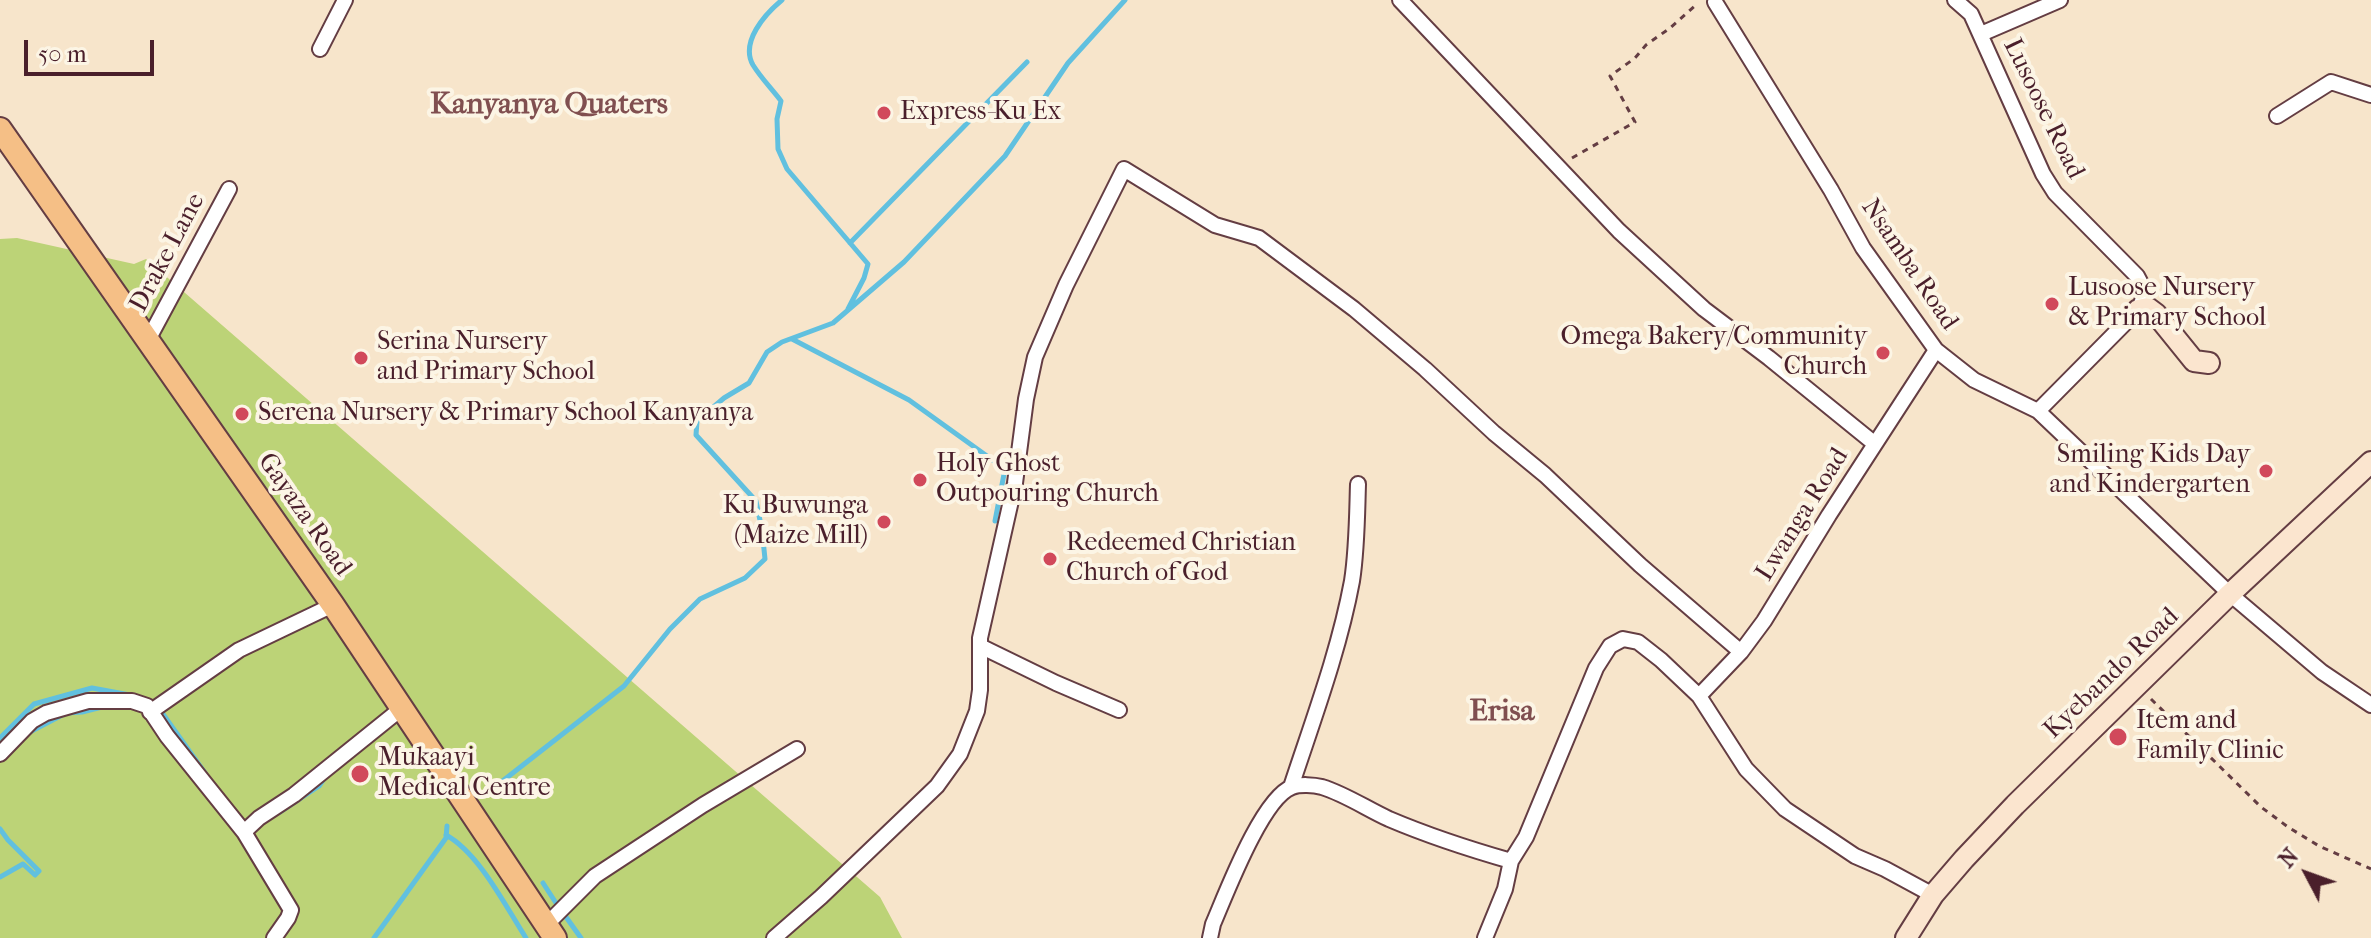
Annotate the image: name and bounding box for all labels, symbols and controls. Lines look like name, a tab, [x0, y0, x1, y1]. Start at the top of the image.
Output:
scale bar	[28, 24, 158, 74]
street label: Lusoose Road	[1996, 34, 2090, 184]
text: 50 m	[38, 40, 87, 68]
district label: Kanyanya Quaters	[430, 88, 668, 124]
place label: Express-Ku Ex	[900, 97, 1061, 129]
marker: Express-Ku Ex	[875, 104, 893, 122]
street label: Drake Lane	[124, 188, 212, 318]
street label: Nsamba Road	[1854, 193, 1964, 337]
place label: Lusoose Nursery & Primary School	[2068, 273, 2266, 334]
marker: Lusoose Nursery & Primary School	[2043, 295, 2061, 313]
place label: Omega Bakery/Community Church	[1561, 322, 1867, 384]
place label: Serina Nursery and Primary School	[377, 327, 595, 388]
marker: Omega Bakery/Community Church	[1874, 344, 1892, 362]
marker: Serina Nursery and Primary School	[352, 349, 370, 367]
place label: Serena Nursery & Primary School Kanyanya	[258, 398, 753, 430]
marker: Serena Nursery & Primary School Kanyanya	[233, 405, 251, 423]
place label: Smiling Kids Day and Kindergarten	[2049, 440, 2250, 502]
street label: Lwanga Road	[1750, 443, 1856, 587]
street label: Gayaza Road	[250, 448, 358, 582]
place label: Holy Ghost Outpouring Church	[936, 449, 1159, 510]
marker: Smiling Kids Day and Kindergarten	[2257, 462, 2275, 480]
marker: Holy Ghost Outpouring Church	[911, 471, 929, 489]
place label: Ku Buwunga (Maize Mill)	[723, 491, 868, 552]
marker: Ku Buwunga (Maize Mill)	[875, 513, 893, 531]
place label: Redeemed Christian Church of God	[1066, 528, 1296, 590]
marker: Redeemed Christian Church of God	[1041, 550, 1059, 568]
street label: Kyebando Road	[2038, 602, 2186, 746]
district label: Erisa	[1470, 695, 1534, 731]
place label: Item and Family Clinic	[2136, 706, 2284, 768]
marker: Item and Family Clinic	[2107, 726, 2129, 748]
place label: Mukaayi Medical Centre	[378, 743, 551, 804]
marker: Mukaayi Medical Centre	[349, 763, 371, 785]
north arrow	[2267, 834, 2347, 914]
text: N	[2274, 843, 2304, 873]

